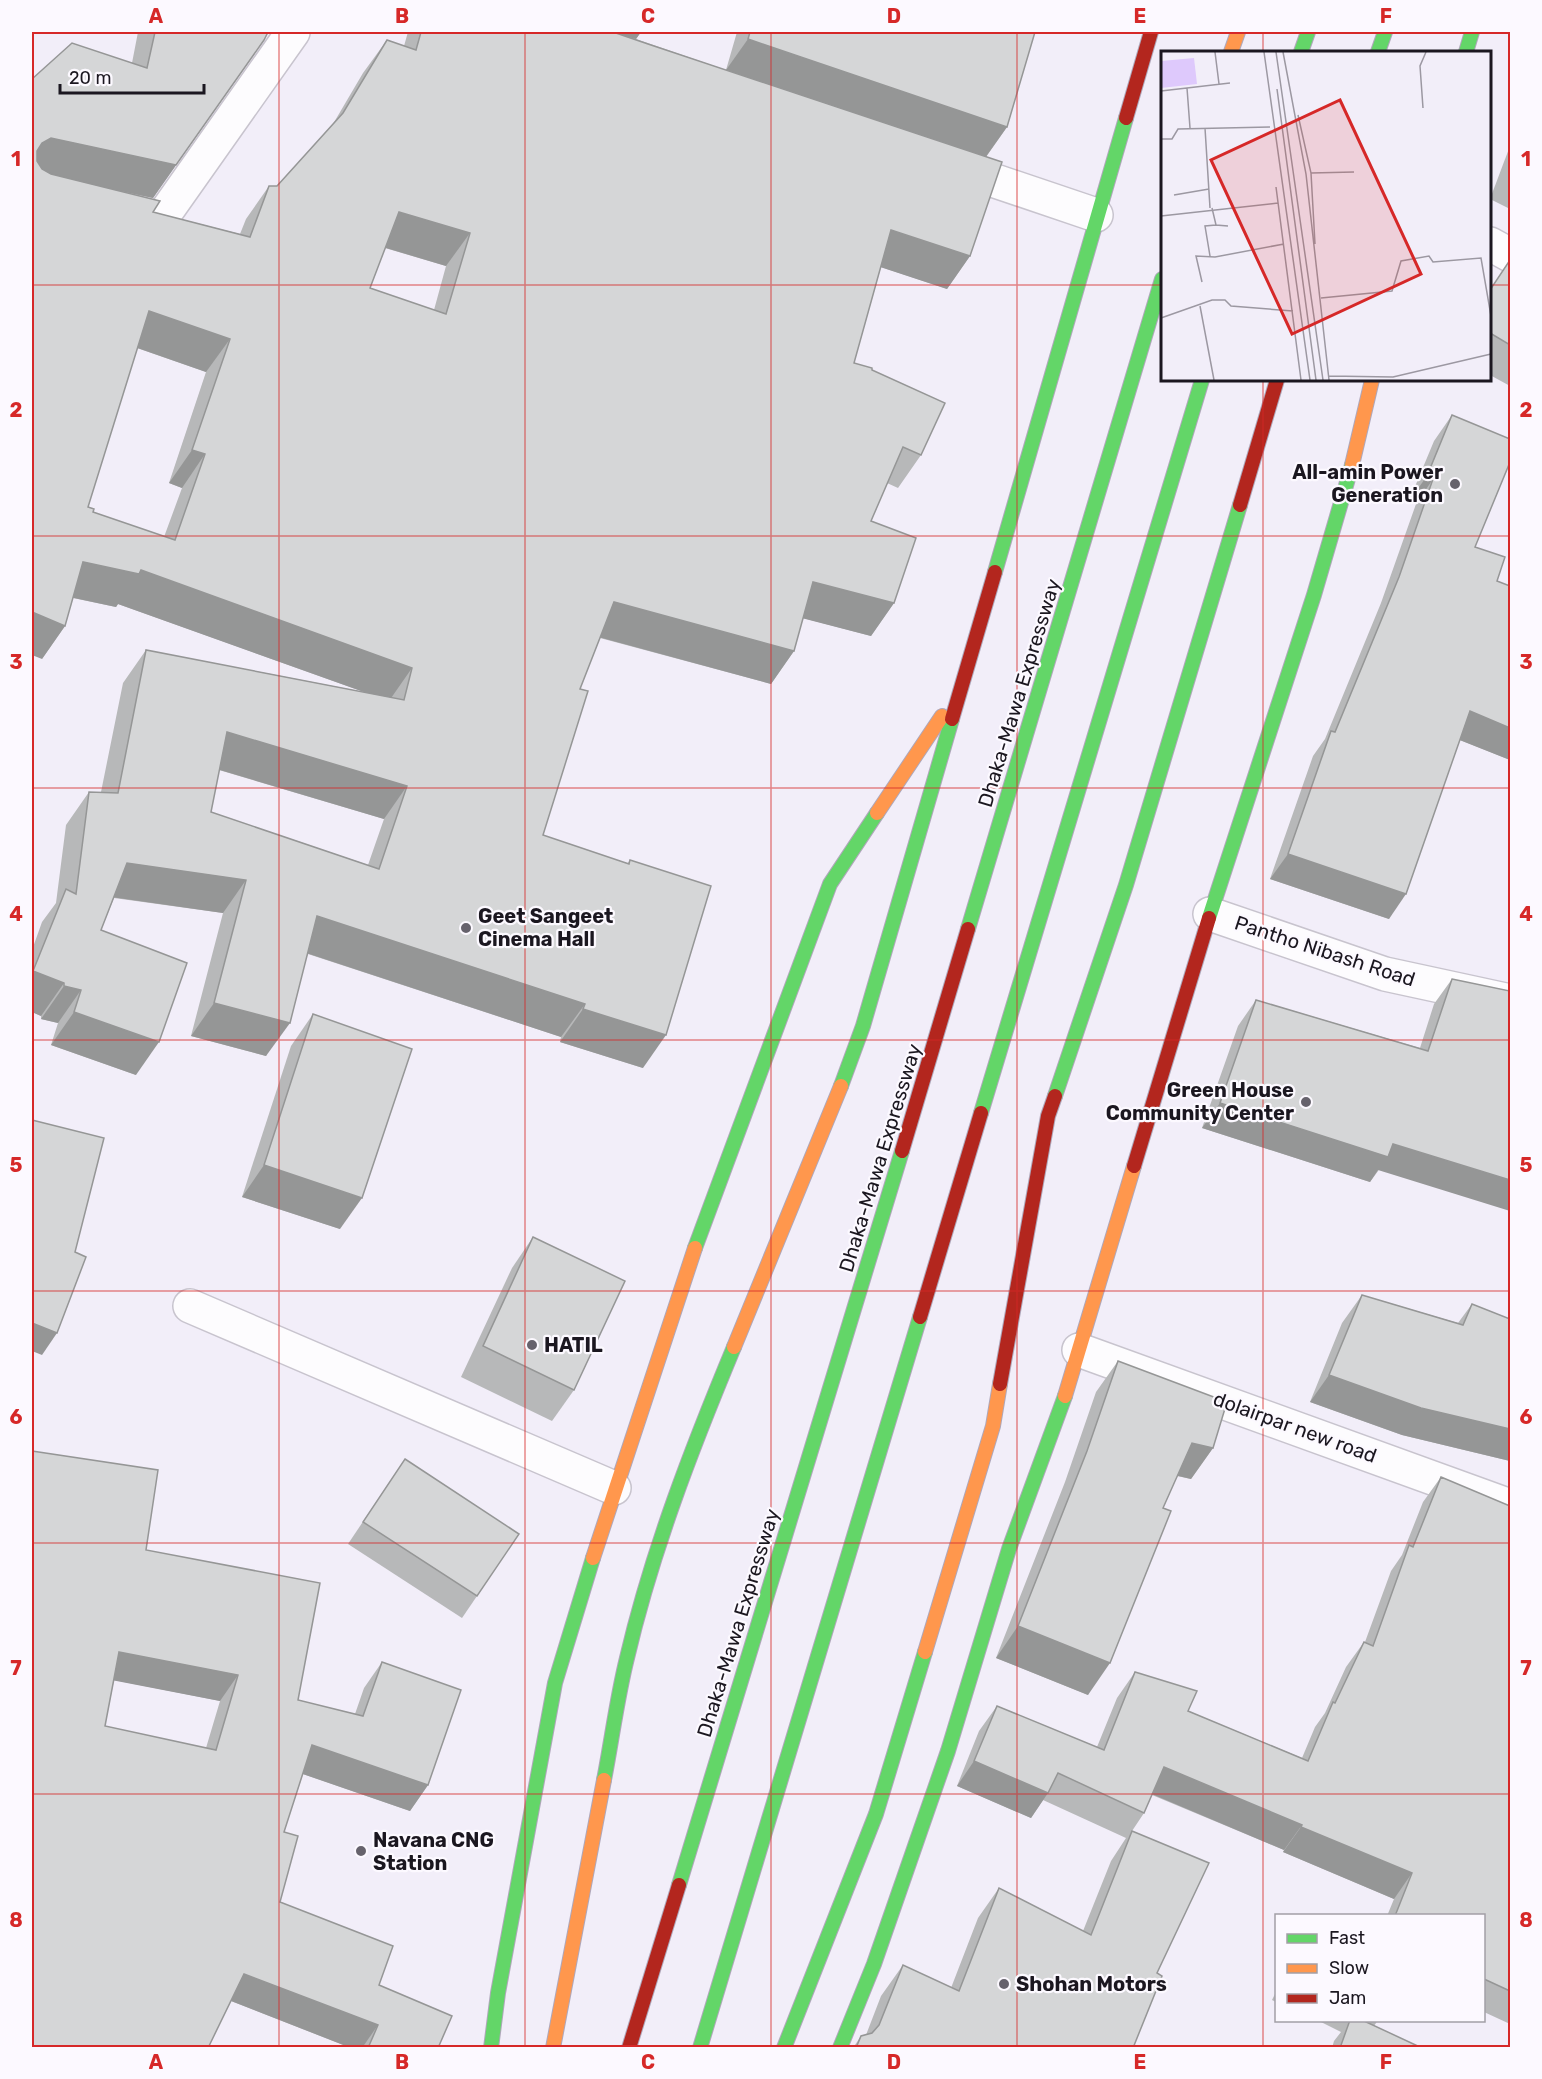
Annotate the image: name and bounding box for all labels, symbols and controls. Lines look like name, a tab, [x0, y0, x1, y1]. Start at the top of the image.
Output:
text: A	[149, 4, 164, 28]
text: B	[395, 4, 409, 28]
text: C	[641, 4, 655, 28]
text: D	[887, 4, 901, 28]
text: E	[1134, 4, 1146, 28]
text: F	[1380, 4, 1392, 28]
inset map	[1161, 51, 1491, 381]
scale bar	[60, 57, 204, 95]
text: 20 m	[69, 67, 111, 89]
text: 1	[11, 147, 21, 171]
text: 1	[1521, 147, 1531, 171]
text: 2	[10, 398, 23, 422]
text: 2	[1520, 398, 1533, 422]
place label: All-amin Power Generation	[1292, 460, 1443, 507]
marker: All-amin Power Generation	[1448, 477, 1462, 491]
street label: Dhaka-Mawa Expressway	[973, 576, 1065, 810]
text: 3	[9, 650, 23, 674]
text: 3	[1519, 650, 1533, 674]
text: 4	[9, 902, 23, 926]
text: 4	[1519, 902, 1533, 926]
place label: Geet Sangeet Cinema Hall	[478, 904, 613, 951]
street label: Pantho Nibash Road	[1232, 910, 1418, 992]
marker: Geet Sangeet Cinema Hall	[459, 921, 473, 935]
street label: Dhaka-Mawa Expressway	[834, 1041, 926, 1275]
place label: Green House Community Center	[1106, 1078, 1294, 1125]
marker: Green House Community Center	[1299, 1095, 1313, 1109]
text: 5	[10, 1153, 23, 1177]
text: 5	[1520, 1153, 1533, 1177]
place label: HATIL	[544, 1333, 603, 1357]
marker: HATIL	[525, 1338, 539, 1352]
street label: dolairpar new road	[1210, 1386, 1380, 1468]
text: 6	[9, 1405, 23, 1429]
text: 6	[1519, 1405, 1533, 1429]
street label: Dhaka-Mawa Expressway	[692, 1506, 784, 1740]
text: 7	[10, 1656, 22, 1680]
text: 7	[1520, 1656, 1532, 1680]
place label: Navana CNG Station	[373, 1828, 494, 1875]
marker: Navana CNG Station	[354, 1844, 368, 1858]
text: 8	[9, 1908, 23, 1932]
text: 8	[1519, 1908, 1533, 1932]
legend	[1275, 1914, 1485, 2022]
text: Fast	[1329, 1927, 1365, 1949]
text: Slow	[1329, 1957, 1369, 1979]
place label: Shohan Motors	[1016, 1972, 1167, 1996]
marker: Shohan Motors	[997, 1977, 1011, 1991]
text: Jam	[1329, 1987, 1366, 2009]
text: A	[149, 2050, 164, 2074]
text: B	[395, 2050, 409, 2074]
text: C	[641, 2050, 655, 2074]
text: D	[887, 2050, 901, 2074]
text: E	[1134, 2050, 1146, 2074]
text: F	[1380, 2050, 1392, 2074]

